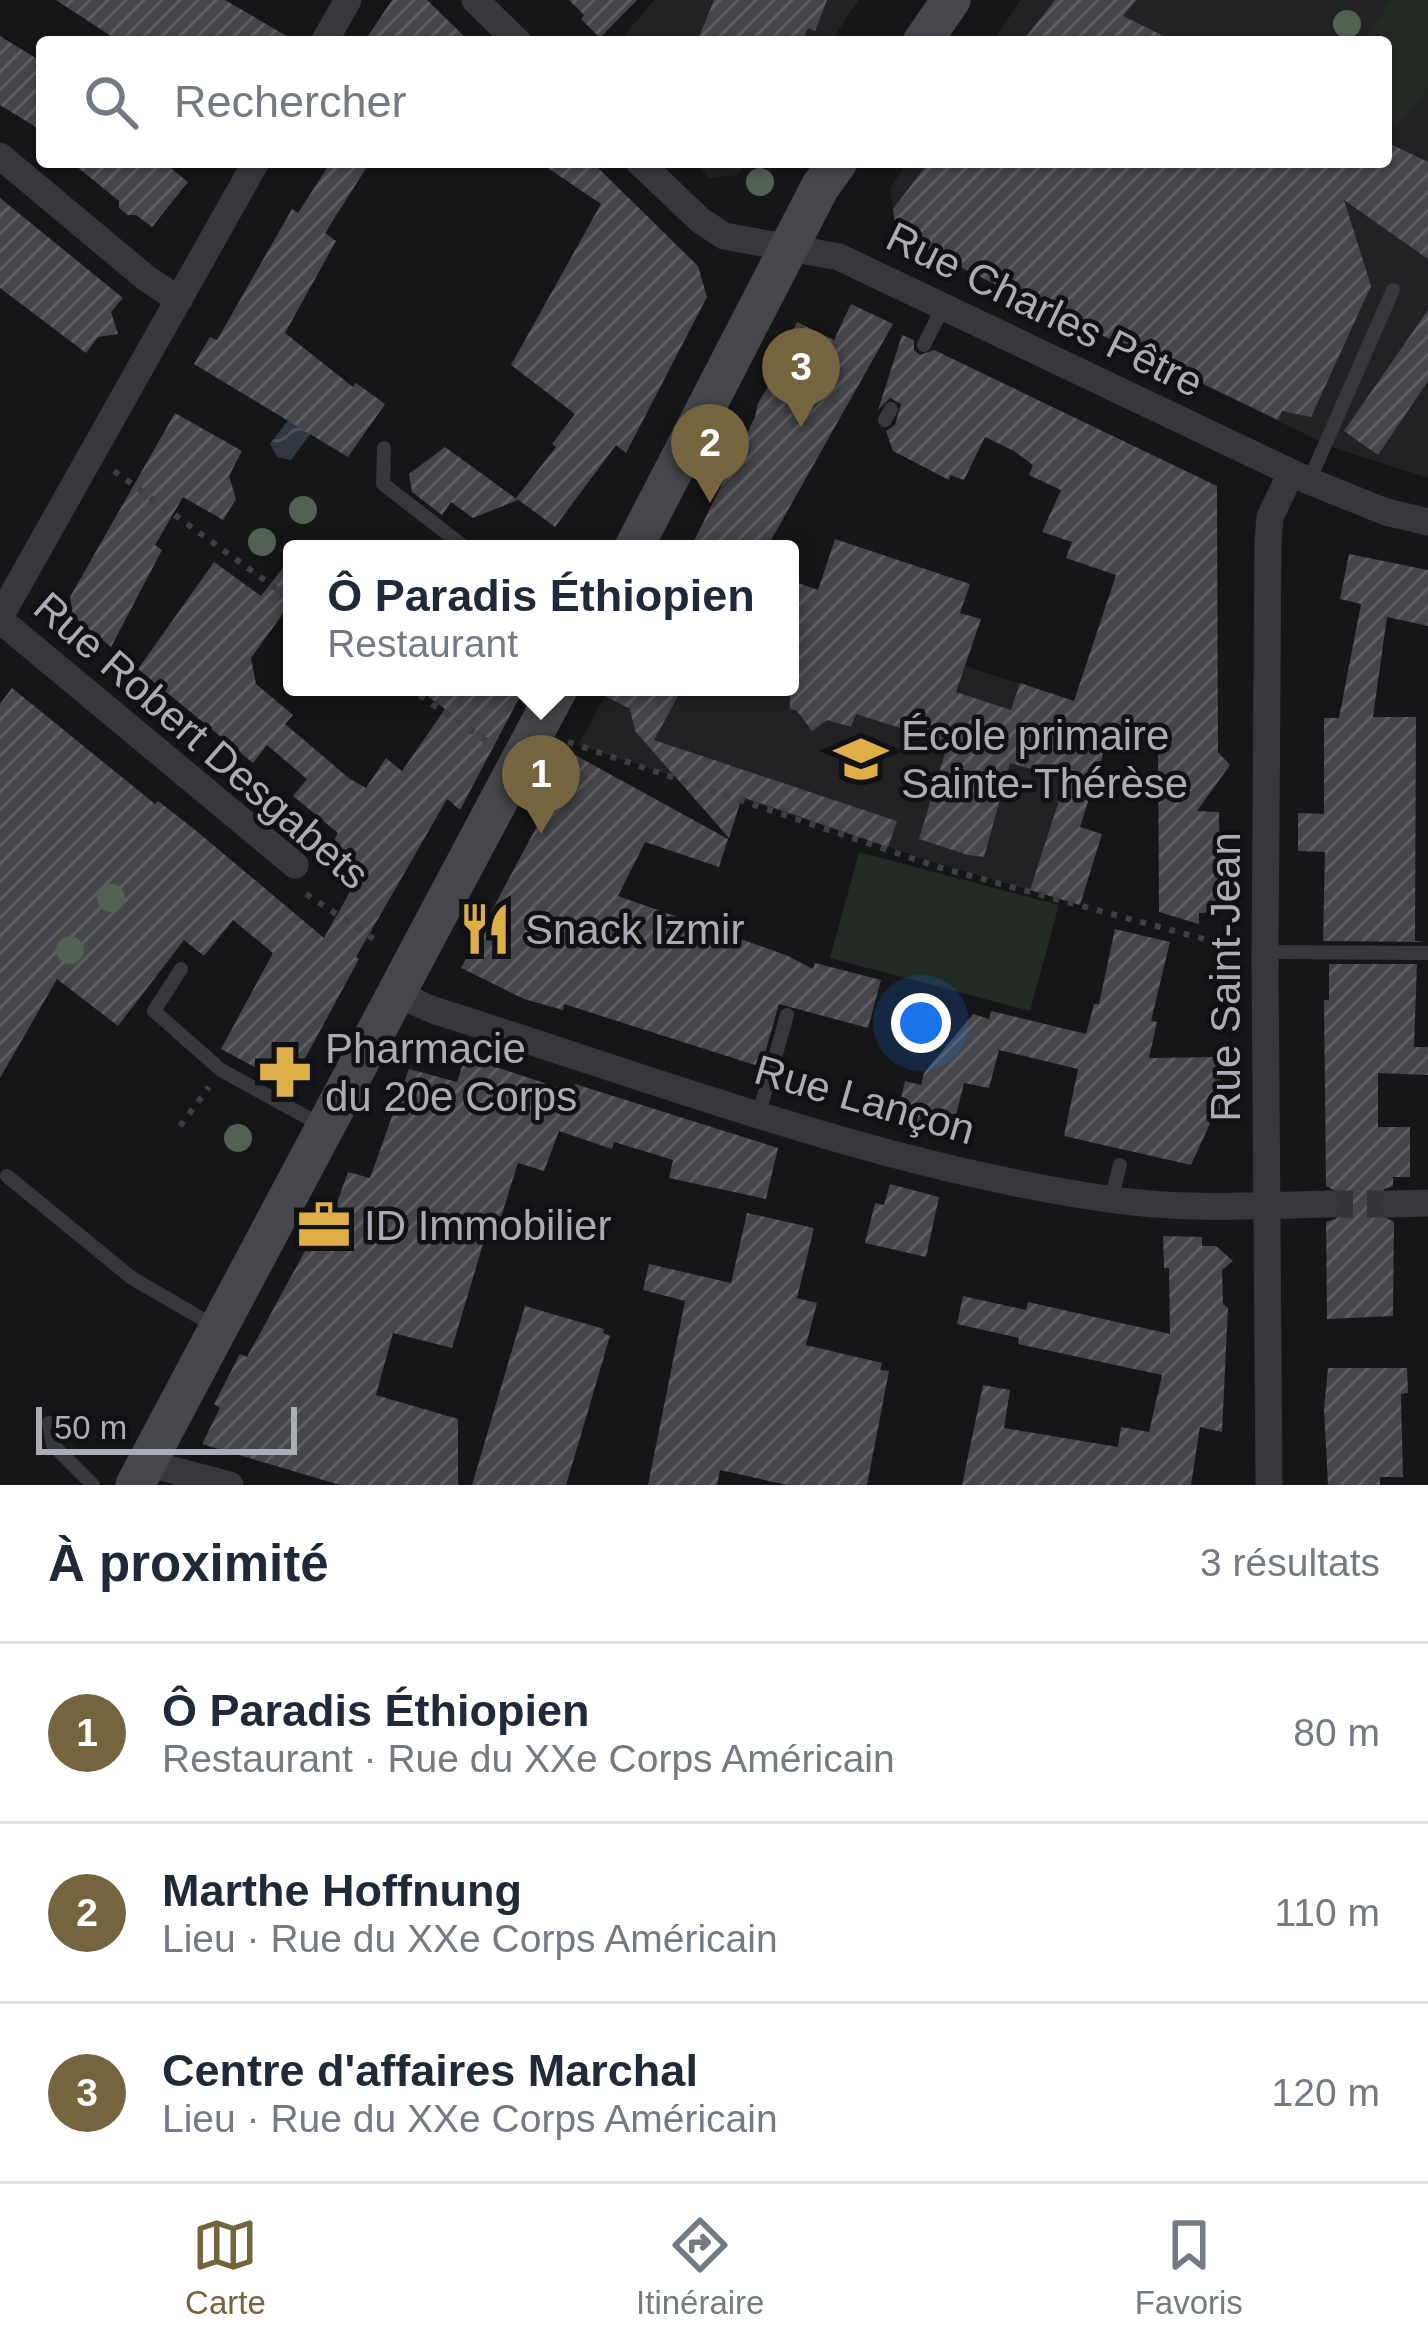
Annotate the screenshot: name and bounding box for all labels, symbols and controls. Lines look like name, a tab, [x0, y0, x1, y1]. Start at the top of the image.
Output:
search box	[36, 36, 1392, 168]
icon: search	[78, 69, 144, 135]
text: Rechercher	[174, 76, 407, 127]
street label: Rue Charles Pêtre	[879, 213, 1210, 406]
pin: 3	[762, 328, 840, 427]
pin: 2	[671, 404, 749, 503]
popup	[283, 540, 799, 696]
text: Ô Paradis Éthiopien	[327, 570, 755, 621]
street label: Rue Robert Desgabets	[25, 582, 378, 898]
text: Restaurant	[327, 622, 518, 665]
place label: École primaire Sainte-Thérèse	[901, 712, 1188, 807]
school or university icon: École primaire Sainte-Thérèse	[832, 730, 890, 788]
pin: 1	[502, 735, 580, 834]
street label: Rue Saint-Jean	[1202, 832, 1249, 1122]
restaurant icon: Snack Izmir	[456, 900, 514, 958]
place label: Snack Izmir	[525, 906, 744, 953]
your location	[891, 993, 951, 1053]
place label: Pharmacie du 20e Corps	[325, 1025, 577, 1120]
pharmacy icon: Pharmacie du 20e Corps	[256, 1043, 314, 1101]
street label: Rue Lançon	[750, 1046, 980, 1153]
office icon: ID Immobilier	[295, 1196, 353, 1254]
place label: ID Immobilier	[364, 1202, 611, 1249]
scale bar	[36, 1401, 297, 1454]
text: 50 m	[54, 1409, 127, 1446]
text: À proximité	[48, 1535, 329, 1592]
text: 3 résultats	[1200, 1541, 1380, 1584]
text: Ô Paradis Éthiopien	[162, 1685, 590, 1736]
text: 1	[76, 1711, 98, 1754]
text: 80 m	[1293, 1711, 1380, 1754]
text: Restaurant · Rue du XXe Corps Américain	[162, 1737, 895, 1780]
text: Marthe Hoffnung	[162, 1865, 522, 1916]
text: 2	[76, 1891, 98, 1934]
text: 110 m	[1275, 1891, 1380, 1934]
text: Lieu · Rue du XXe Corps Américain	[162, 1917, 778, 1960]
text: Centre d'affaires Marchal	[162, 2045, 698, 2096]
text: 3	[76, 2071, 98, 2114]
text: 120 m	[1272, 2071, 1380, 2114]
text: Lieu · Rue du XXe Corps Américain	[162, 2097, 778, 2140]
tab: Carte	[185, 2212, 266, 2322]
tab: Itinéraire	[636, 2212, 764, 2322]
tab: Favoris	[1135, 2212, 1243, 2322]

